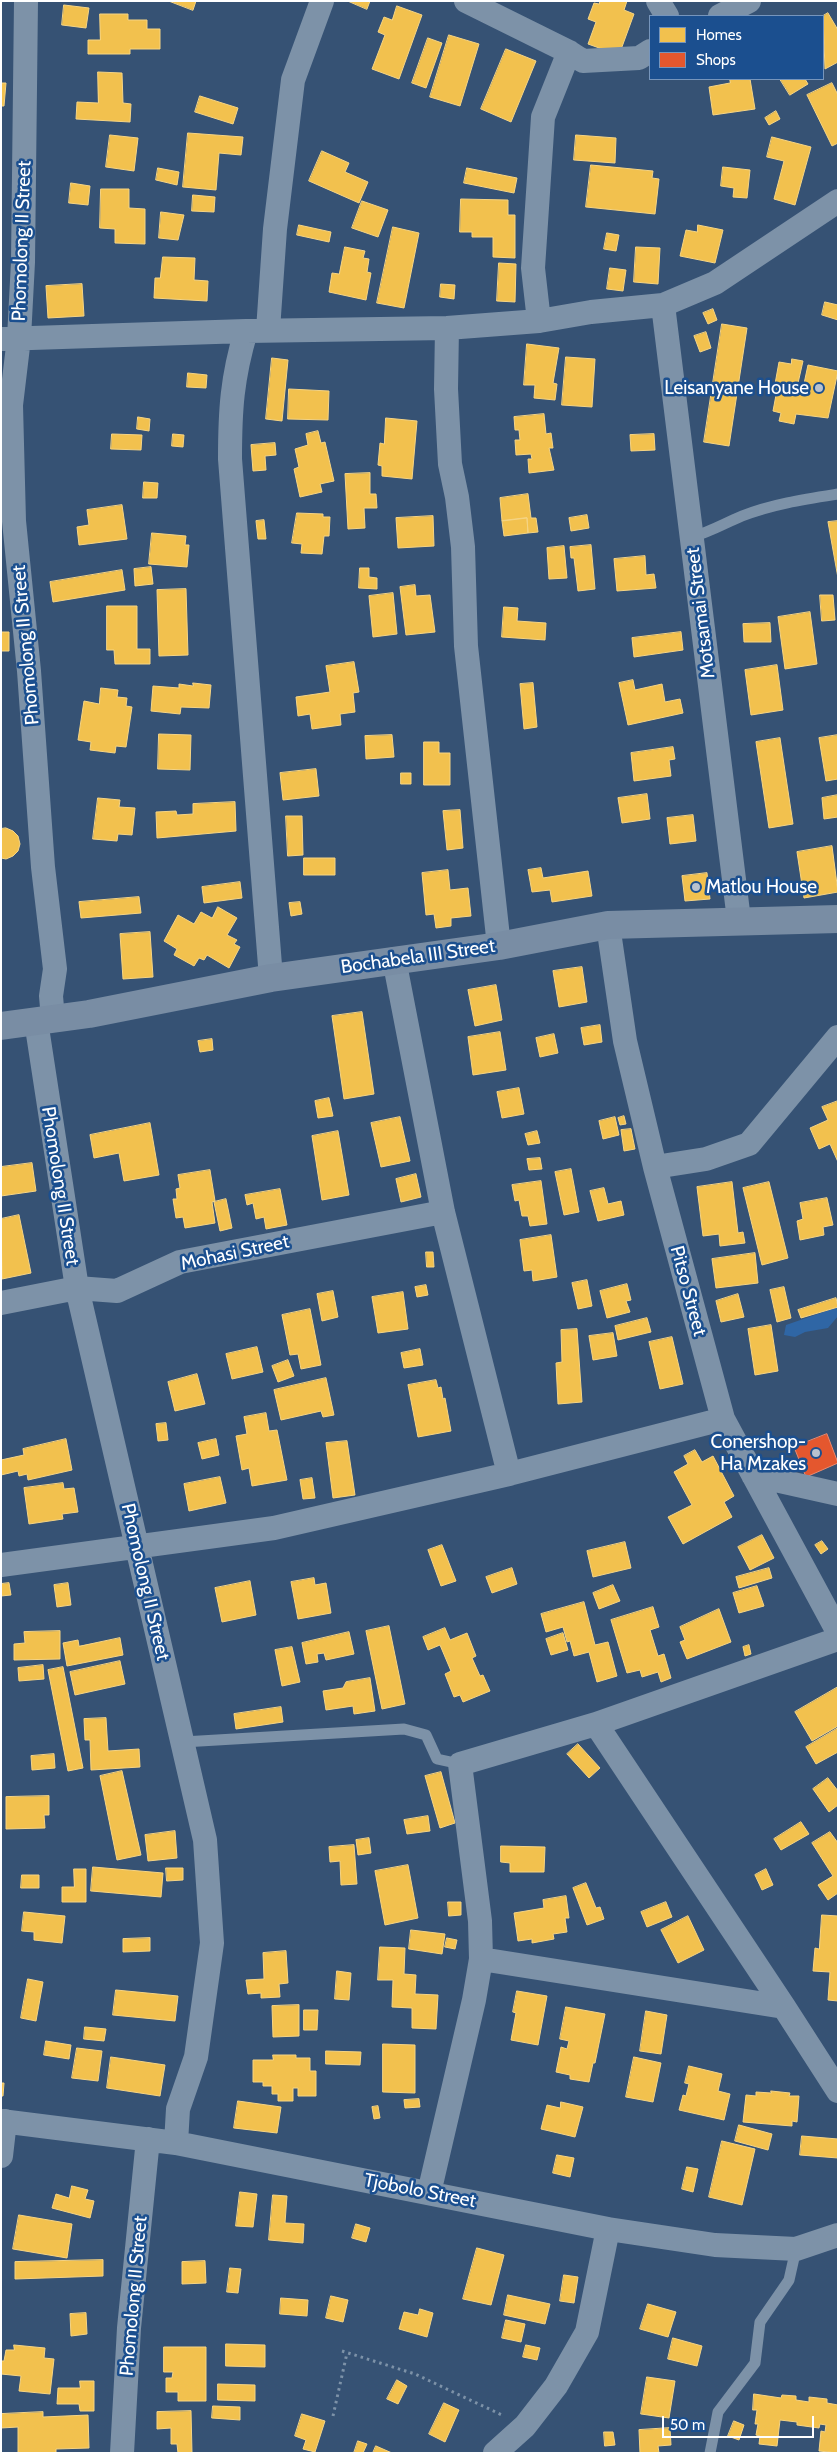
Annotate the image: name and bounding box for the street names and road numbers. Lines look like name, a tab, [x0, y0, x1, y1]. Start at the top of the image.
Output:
street label: Phomolong II Street	[8, 160, 36, 322]
street label: Motsamai Street	[682, 546, 720, 680]
street label: Phomolong II Street	[8, 564, 44, 726]
street label: Bochabela III Street	[339, 935, 497, 979]
street label: Phomolong II Street	[36, 1105, 84, 1267]
street label: Mohasi Street	[179, 1230, 291, 1276]
street label: Pitso Street	[665, 1243, 711, 1339]
street label: Phomolong II Street	[116, 1501, 174, 1663]
street label: Tjobolo Street	[362, 2169, 478, 2213]
street label: Phomolong II Street	[116, 2215, 152, 2377]

